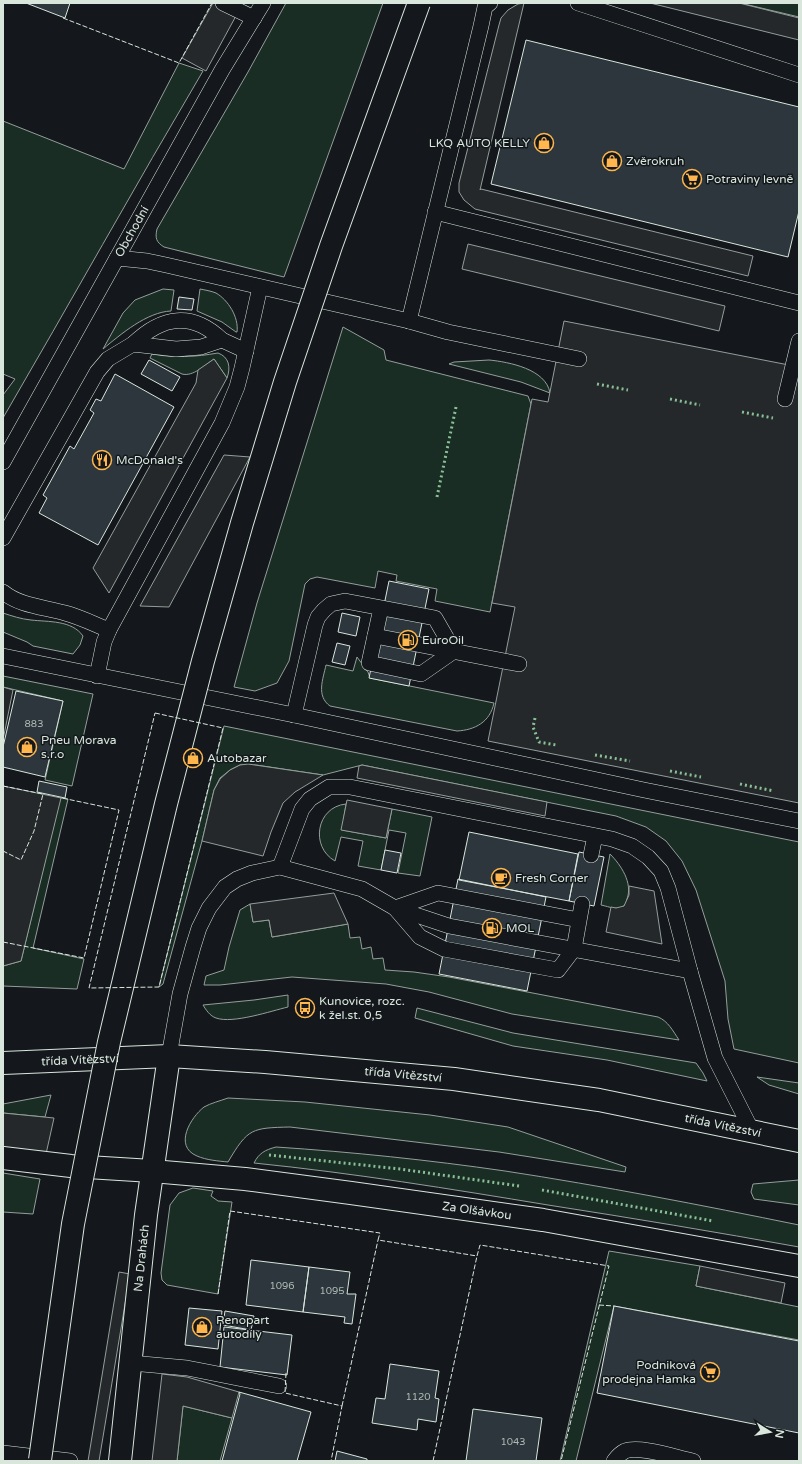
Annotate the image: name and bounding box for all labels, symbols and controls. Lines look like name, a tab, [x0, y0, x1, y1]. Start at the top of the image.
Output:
shop icon: LKQ AUTO KELLY	[533, 132, 555, 154]
place label: LKQ AUTO KELLY	[429, 136, 530, 150]
shop icon: Zvěrokruh	[601, 150, 623, 172]
place label: Zvěrokruh	[626, 154, 684, 168]
supermarket icon: Potraviny levně	[681, 168, 703, 190]
place label: Potraviny levně	[706, 172, 793, 186]
street label: Obchodní	[112, 204, 152, 259]
restaurant icon: McDonald's	[91, 449, 113, 471]
place label: McDonald's	[116, 453, 183, 467]
fuel station icon: EuroOil	[397, 629, 419, 651]
place label: EuroOil	[422, 633, 464, 647]
house number: 883	[25, 718, 43, 730]
place label: Pneu Morava s.r.o	[41, 733, 116, 761]
shop icon: Pneu Morava s.r.o	[16, 736, 38, 758]
shop icon: Autobazar	[182, 747, 204, 769]
place label: Autobazar	[207, 751, 267, 765]
cafe icon: Fresh Corner	[490, 867, 512, 889]
place label: Fresh Corner	[515, 871, 589, 885]
fuel station icon: MOL	[481, 917, 503, 939]
place label: MOL	[506, 921, 534, 935]
place label: Kunovice, rozc. k žel.st. 0,5	[319, 994, 405, 1022]
bus stop icon: Kunovice, rozc. k žel.st. 0,5	[294, 997, 316, 1019]
street label: třída Vítězství	[41, 1051, 119, 1068]
street label: třída Vítězství	[364, 1064, 442, 1085]
street label: třída Vítězství	[683, 1111, 762, 1140]
street label: Za Olšávkou	[441, 1199, 513, 1223]
street label: Na Drahách	[131, 1224, 152, 1292]
house number: 1096	[269, 1280, 295, 1292]
house number: 1095	[319, 1285, 345, 1297]
place label: Renopart autodíly	[216, 1313, 270, 1341]
shop icon: Renopart autodíly	[191, 1316, 213, 1338]
place label: Podniková prodejna Hamka	[602, 1358, 696, 1386]
supermarket icon: Podniková prodejna Hamka	[699, 1361, 721, 1383]
house number: 1120	[405, 1391, 431, 1403]
north arrow	[750, 1412, 790, 1452]
text: N	[772, 1428, 787, 1439]
house number: 1043	[500, 1436, 526, 1448]

